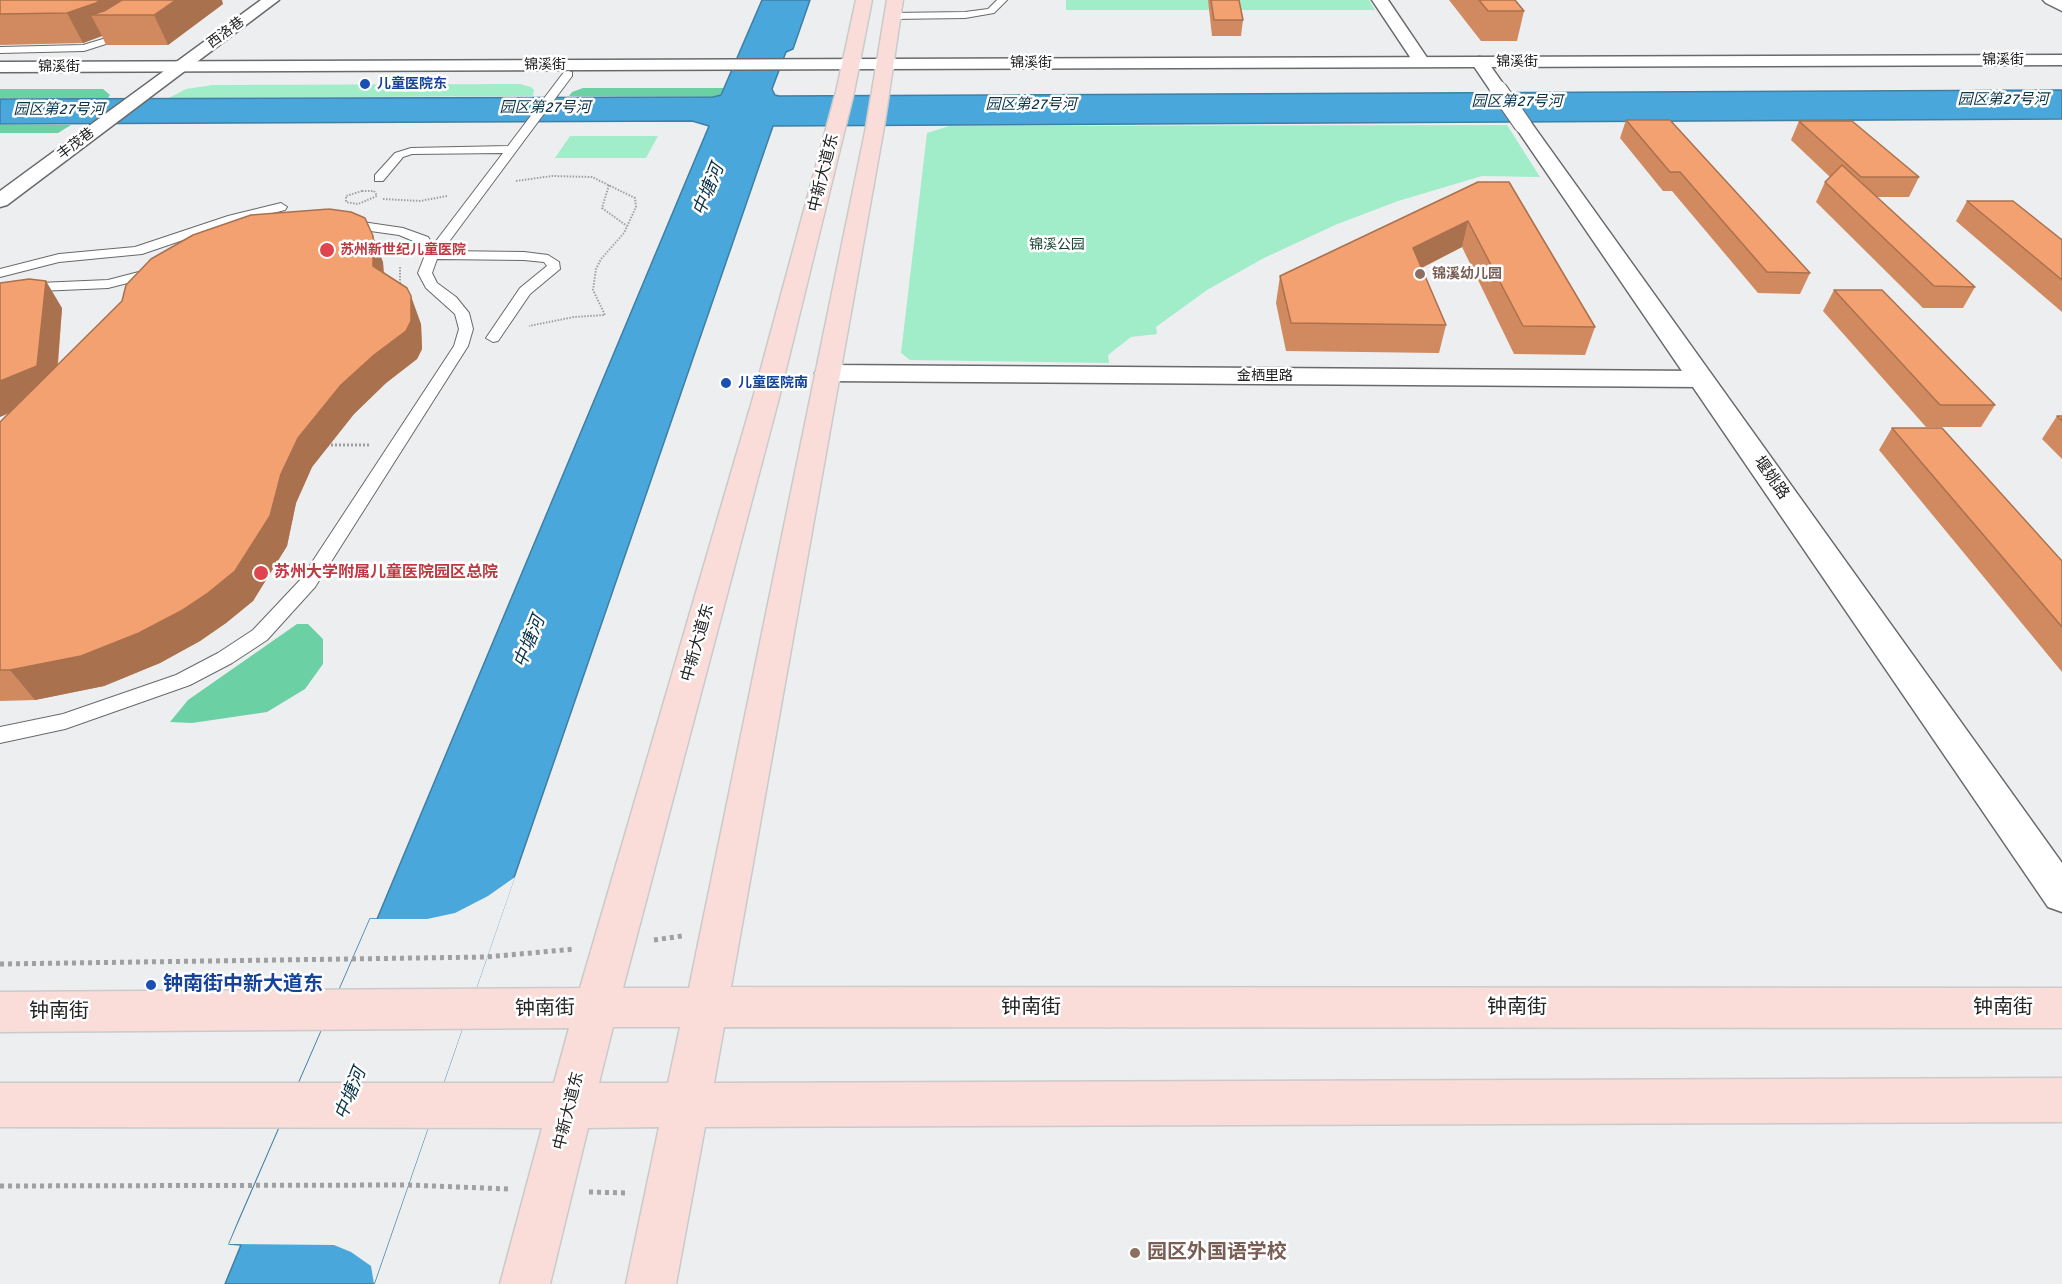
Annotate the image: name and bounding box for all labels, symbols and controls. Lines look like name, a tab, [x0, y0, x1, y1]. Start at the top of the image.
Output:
street label: 西洛巷	[204, 14, 248, 52]
street label: 锦溪街	[1982, 52, 2024, 68]
street label: 锦溪街	[1496, 54, 1538, 70]
street label: 锦溪街	[1010, 55, 1052, 71]
street label: 锦溪街	[524, 57, 566, 73]
street label: 锦溪街	[38, 59, 80, 75]
place label: 儿童医院东	[377, 76, 447, 92]
marker: 儿童医院东	[358, 77, 372, 91]
water label: 园区第27号河	[1957, 91, 2049, 109]
water label: 园区第27号河	[1471, 93, 1563, 111]
water label: 园区第27号河	[985, 96, 1077, 114]
water label: 园区第27号河	[499, 99, 591, 117]
water label: 园区第27号河	[13, 101, 105, 119]
street label: 丰茂巷	[54, 125, 98, 163]
street label: 中新大道东	[805, 132, 843, 214]
water label: 中塘河	[689, 161, 729, 219]
park label: 锦溪公园	[1029, 237, 1085, 253]
marker: 苏州新世纪儿童医院	[318, 241, 336, 259]
place label: 苏州新世纪儿童医院	[340, 242, 466, 258]
place label: 锦溪幼儿园	[1432, 266, 1502, 282]
marker: 锦溪幼儿园	[1413, 267, 1427, 281]
street label: 金栖里路	[1237, 368, 1293, 384]
place label: 儿童医院南	[738, 375, 808, 391]
marker: 儿童医院南	[719, 376, 733, 390]
street label: 堰姚路	[1749, 453, 1793, 503]
place label: 苏州大学附属儿童医院园区总院	[274, 563, 498, 583]
marker: 苏州大学附属儿童医院园区总院	[252, 564, 270, 582]
street label: 中新大道东	[678, 602, 718, 684]
water label: 中塘河	[510, 613, 550, 671]
place label: 钟南街中新大道东	[163, 973, 323, 997]
marker: 钟南街中新大道东	[144, 978, 158, 992]
street label: 钟南街	[515, 996, 575, 1022]
street label: 钟南街	[1001, 996, 1061, 1020]
street label: 钟南街	[1487, 996, 1547, 1020]
street label: 钟南街	[1973, 996, 2033, 1020]
street label: 钟南街	[29, 1000, 89, 1024]
water label: 中塘河	[331, 1065, 371, 1123]
street label: 中新大道东	[550, 1070, 588, 1152]
place label: 园区外国语学校	[1147, 1241, 1287, 1265]
marker: 园区外国语学校	[1128, 1246, 1142, 1260]

